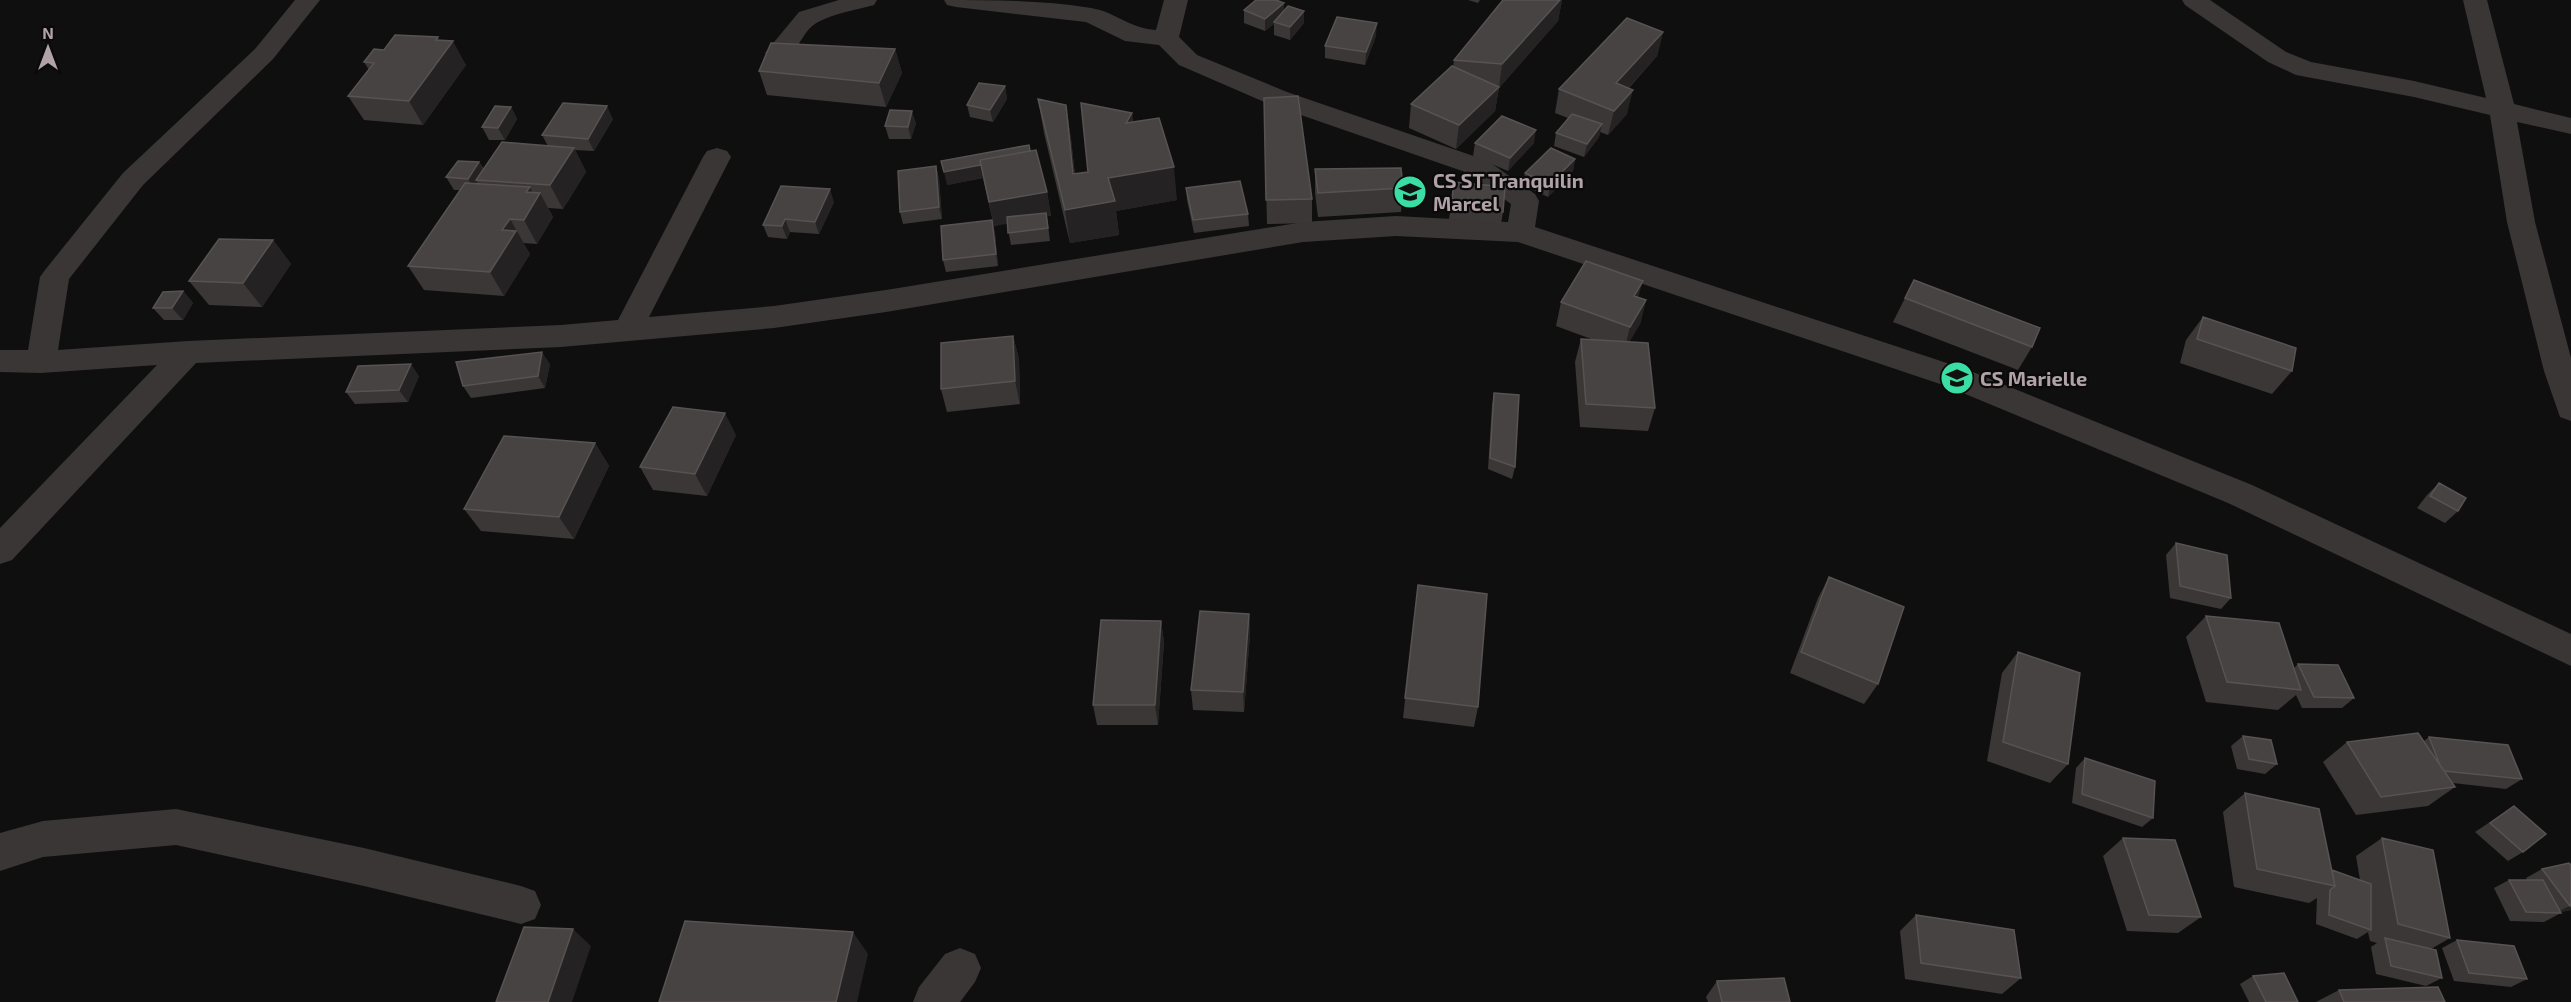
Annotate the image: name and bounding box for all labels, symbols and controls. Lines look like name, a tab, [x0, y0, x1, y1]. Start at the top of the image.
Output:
north arrow	[18, 18, 78, 78]
text: N	[42, 23, 54, 42]
place label: CS ST Tranquilin Marcel	[1433, 168, 1584, 215]
school or university icon: CS ST Tranquilin Marcel	[1392, 174, 1428, 210]
school or university icon: CS Marielle	[1939, 360, 1975, 396]
place label: CS Marielle	[1980, 366, 2087, 390]

